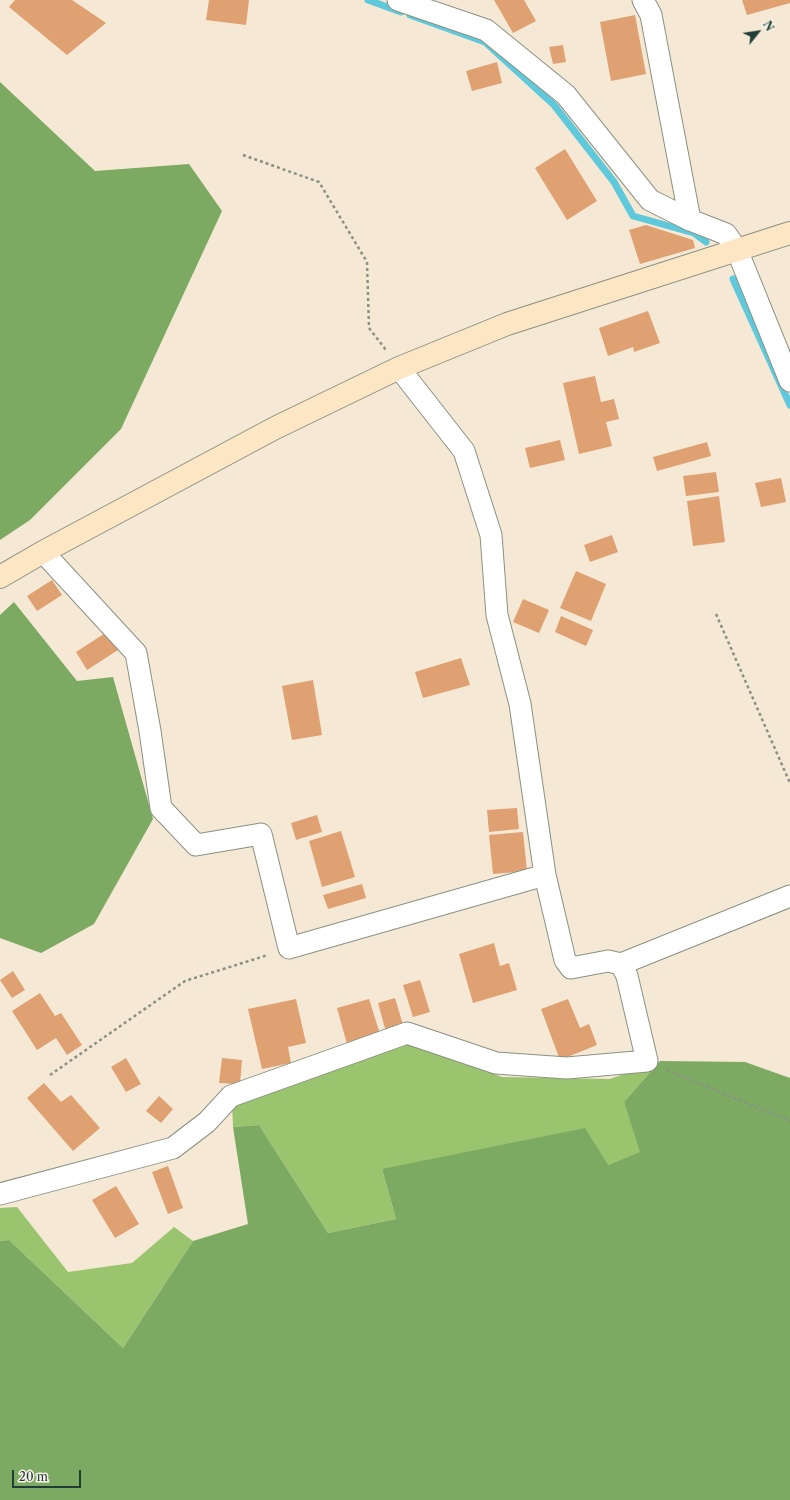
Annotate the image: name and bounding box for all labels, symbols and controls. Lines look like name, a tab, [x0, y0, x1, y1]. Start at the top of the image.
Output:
north arrow	[738, 12, 778, 52]
text: N	[760, 18, 777, 34]
scale bar	[14, 1462, 83, 1488]
text: 20 m	[19, 1469, 48, 1484]

